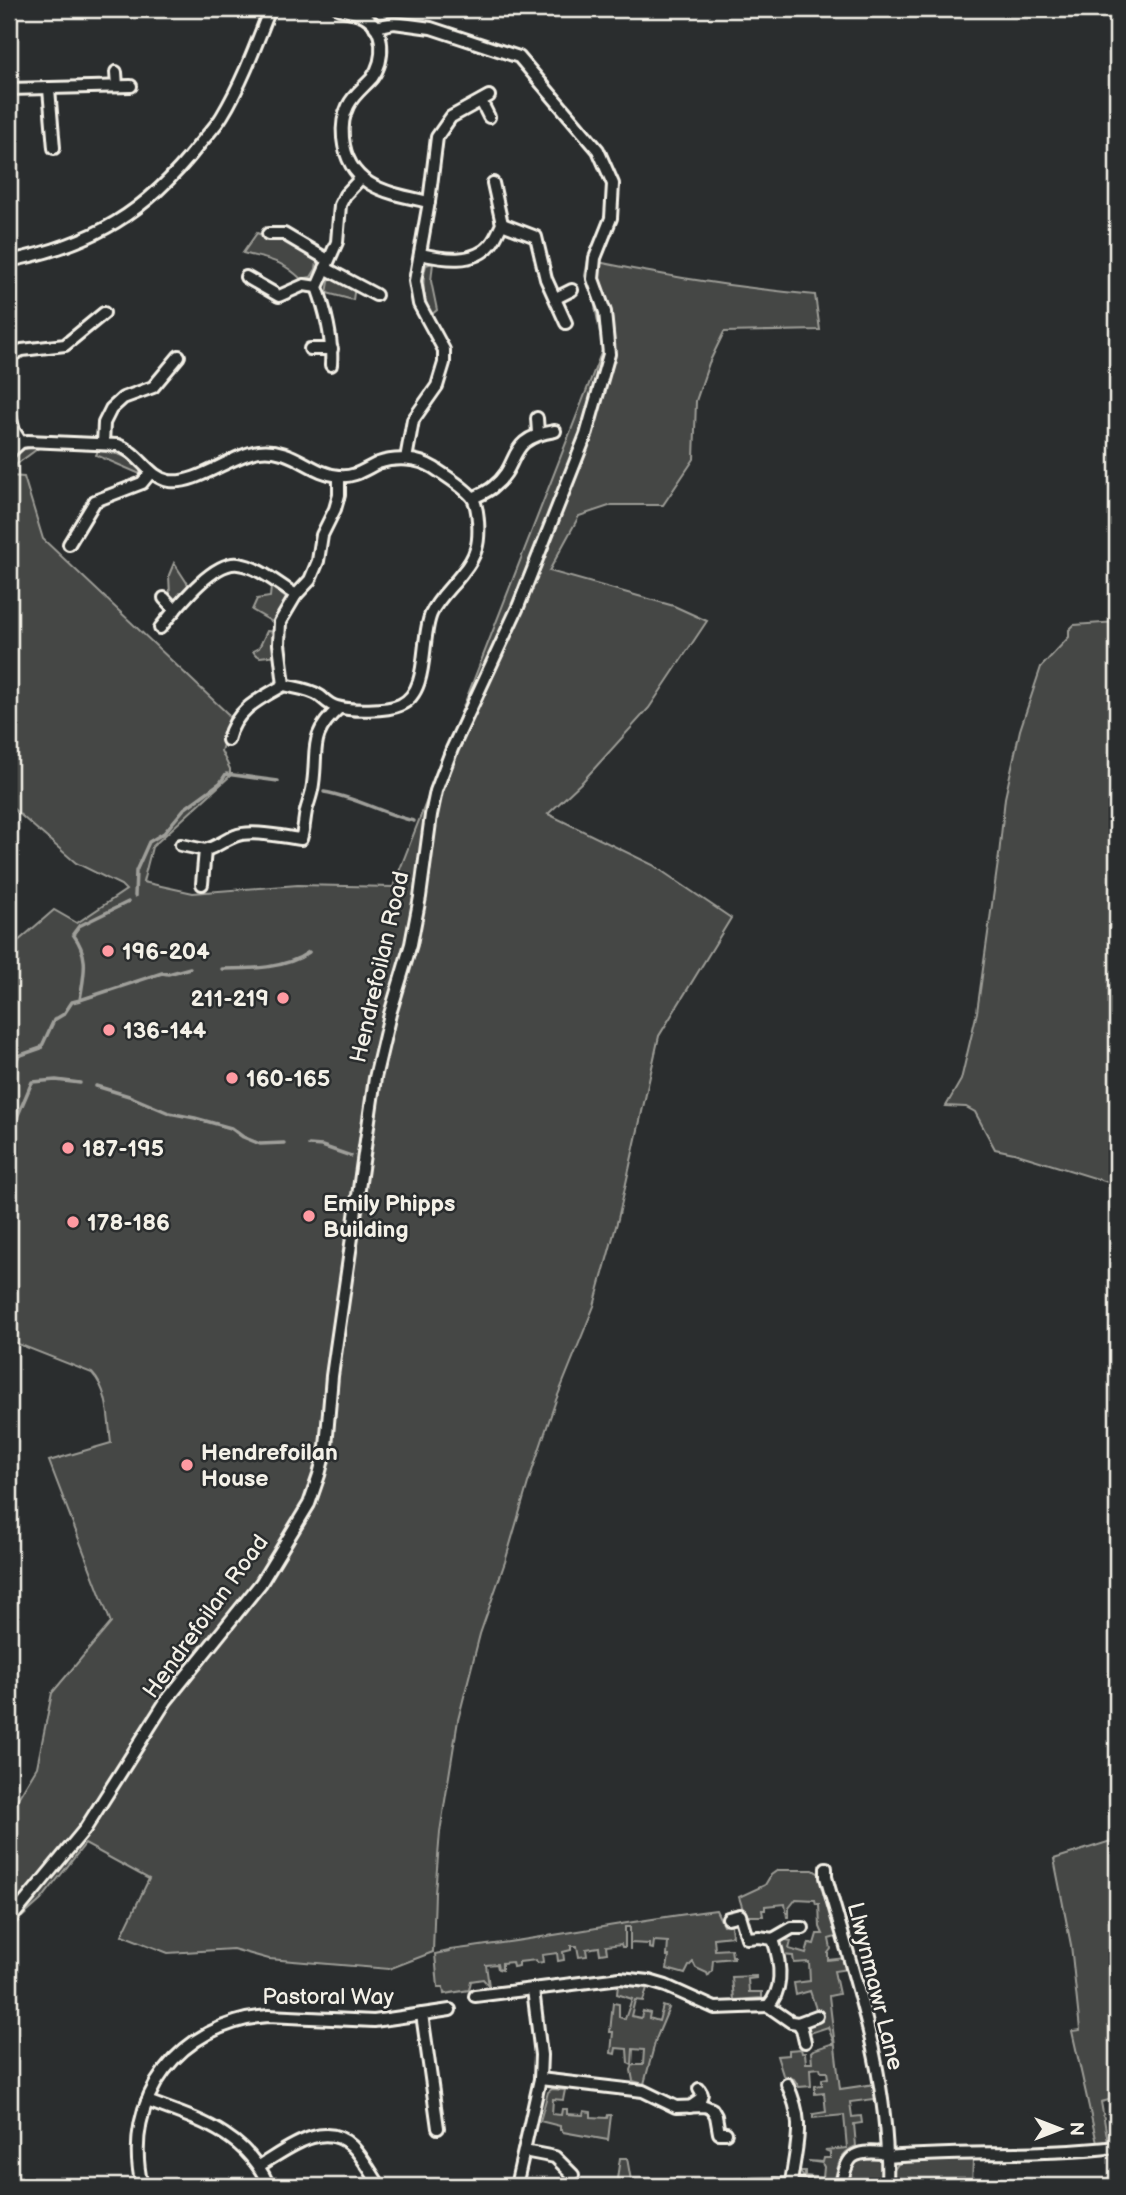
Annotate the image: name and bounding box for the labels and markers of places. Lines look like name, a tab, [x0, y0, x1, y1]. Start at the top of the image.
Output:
place label: 196-204	[122, 938, 210, 966]
marker: 196-204	[100, 943, 116, 959]
place label: 211-219	[190, 985, 269, 1013]
marker: 211-219	[275, 990, 291, 1006]
place label: 136-144	[123, 1017, 207, 1045]
marker: 136-144	[101, 1022, 117, 1038]
place label: 160-165	[246, 1065, 330, 1093]
marker: 160-165	[224, 1070, 240, 1086]
place label: 187-195	[82, 1135, 164, 1163]
marker: 187-195	[60, 1140, 76, 1156]
place label: Emily Phipps Building	[323, 1190, 455, 1244]
marker: Emily Phipps Building	[301, 1208, 317, 1224]
place label: 178-186	[87, 1209, 170, 1237]
marker: 178-186	[65, 1214, 81, 1230]
place label: Hendrefoilan House	[201, 1439, 338, 1493]
marker: Hendrefoilan House	[179, 1457, 195, 1473]

